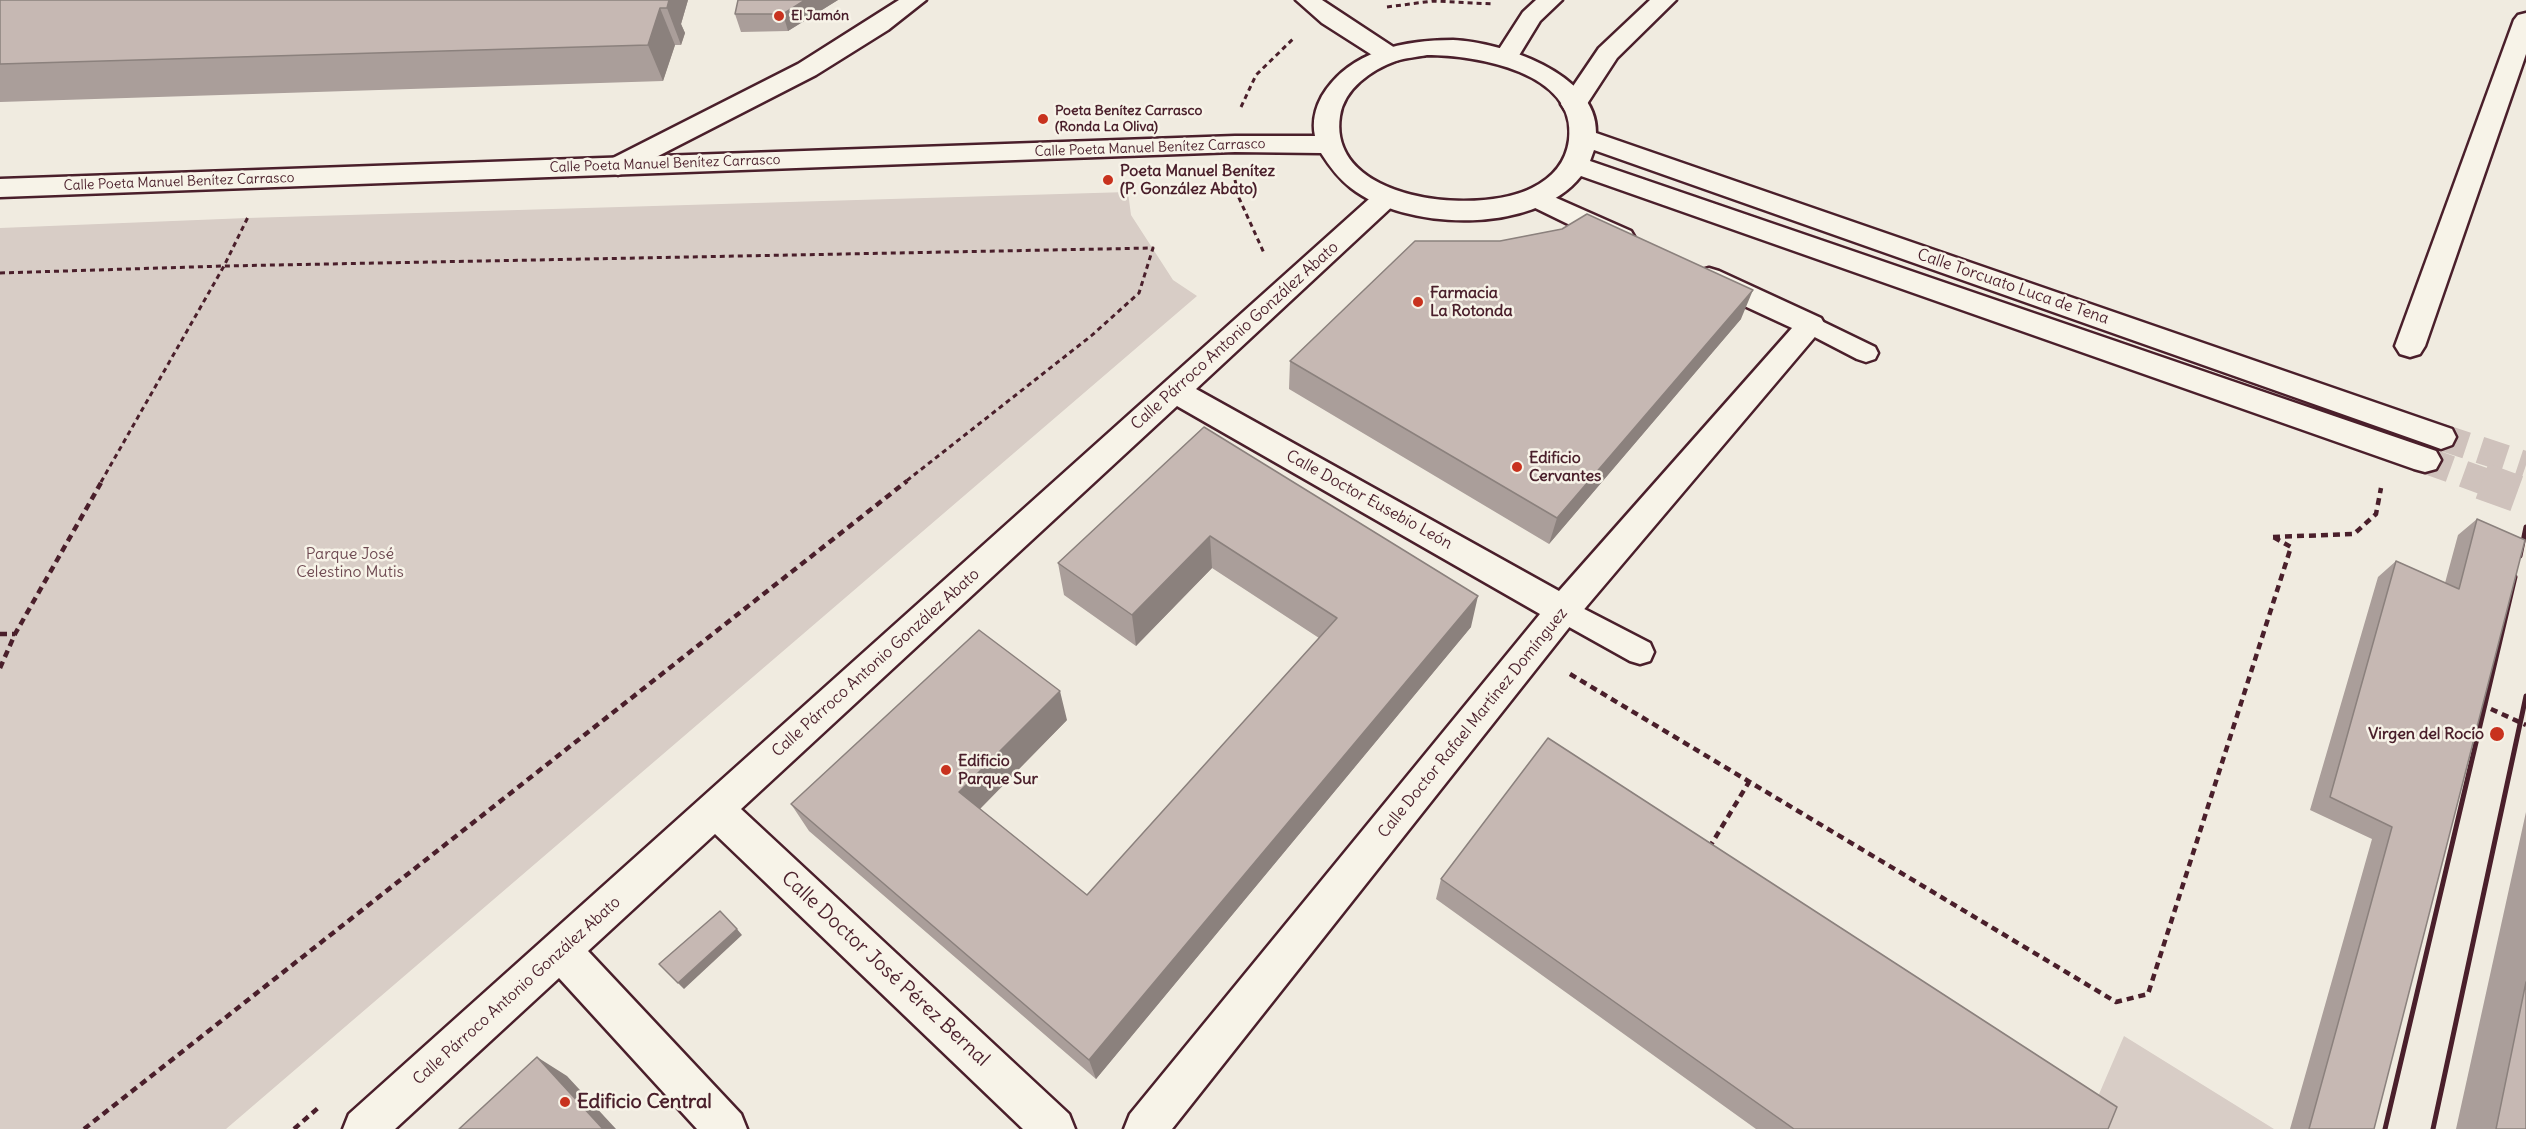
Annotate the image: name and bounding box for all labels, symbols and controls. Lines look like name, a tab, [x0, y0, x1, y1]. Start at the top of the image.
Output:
place label: El Jamón	[791, 8, 849, 24]
marker: El Jamón	[772, 9, 786, 23]
place label: Poeta Benítez Carrasco (Ronda La Oliva)	[1055, 103, 1202, 136]
marker: Poeta Benítez Carrasco (Ronda La Oliva)	[1036, 112, 1050, 126]
street label: Calle Poeta Manuel Benítez Carrasco	[1034, 136, 1266, 160]
street label: Calle Poeta Manuel Benítez Carrasco	[549, 152, 781, 176]
place label: Poeta Manuel Benítez (P. González Abato)	[1120, 161, 1275, 199]
street label: Calle Poeta Manuel Benítez Carrasco	[63, 170, 295, 194]
marker: Poeta Manuel Benítez (P. González Abato)	[1101, 173, 1115, 187]
street label: Calle Párroco Antonio González Abato	[1127, 238, 1343, 434]
street label: Calle Torcuato Luca de Tena	[1915, 245, 2111, 329]
place label: Farmacia La Rotonda	[1430, 283, 1513, 321]
marker: Farmacia La Rotonda	[1411, 295, 1425, 309]
street label: Calle Doctor Eusebio León	[1283, 446, 1455, 554]
place label: Edificio Cervantes	[1529, 448, 1601, 486]
marker: Edificio Cervantes	[1510, 460, 1524, 474]
park label: Parque José Celestino Mutis	[296, 544, 404, 582]
street label: Calle Párroco Antonio González Abato	[768, 565, 984, 761]
street label: Calle Doctor Rafael Martínez Domínguez	[1374, 604, 1572, 842]
place label: Virgen del Rocío	[2368, 724, 2484, 744]
marker: Virgen del Rocío	[2488, 725, 2506, 743]
place label: Edificio Parque Sur	[958, 751, 1038, 789]
marker: Edificio Parque Sur	[939, 763, 953, 777]
street label: Calle Doctor José Pérez Bernal	[776, 866, 994, 1072]
street label: Calle Párroco Antonio González Abato	[409, 893, 625, 1089]
place label: Edificio Central	[577, 1090, 712, 1114]
marker: Edificio Central	[558, 1095, 572, 1109]

